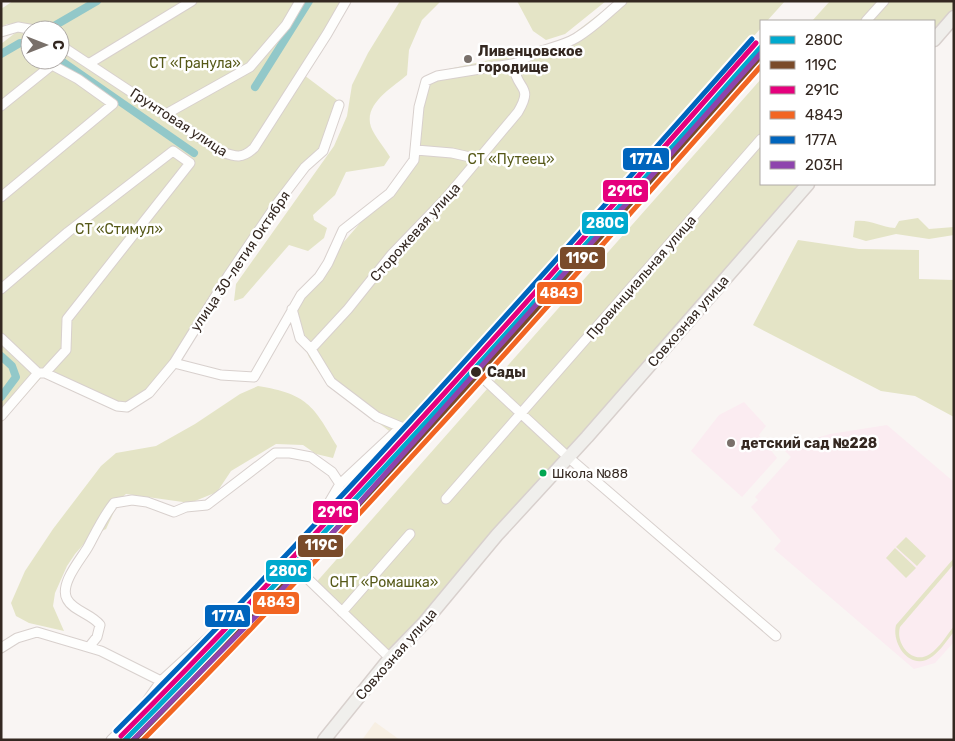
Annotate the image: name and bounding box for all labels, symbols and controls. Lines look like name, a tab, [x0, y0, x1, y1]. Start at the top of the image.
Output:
north arrow	[20, 20, 70, 70]
legend	[760, 20, 935, 185]
text: 280С	[805, 31, 843, 49]
text: С	[49, 40, 66, 50]
place label: Ливенцовское городище	[478, 43, 583, 76]
marker: Ливенцовское городище	[462, 53, 474, 65]
park label: СТ «Гранула»	[149, 55, 241, 72]
text: 119С	[805, 56, 837, 74]
text: 291С	[805, 81, 839, 99]
street label: Грунтовая улица	[127, 85, 231, 160]
text: 484Э	[805, 106, 843, 124]
text: 177А	[805, 131, 837, 149]
line badge: 177А	[622, 147, 670, 171]
park label: СТ «Путеец»	[467, 151, 555, 168]
text: 177А	[629, 151, 663, 168]
text: 203Н	[805, 156, 843, 174]
line badge: 291С	[602, 179, 649, 203]
street label: Сторожевая улица	[367, 180, 464, 285]
text: 291С	[608, 183, 643, 200]
street label: улица 30-летия Октября	[187, 188, 294, 335]
line badge: 280С	[581, 211, 629, 235]
street label: Провинциальная улица	[583, 212, 700, 343]
text: 280С	[586, 215, 624, 232]
park label: СТ «Стимул»	[75, 221, 163, 238]
line badge: 119С	[559, 246, 606, 270]
text: 119С	[566, 250, 599, 267]
street label: Совхозная улица	[644, 272, 733, 371]
line badge: 484Э	[536, 281, 583, 305]
text: 484Э	[540, 285, 578, 302]
place label: Сады	[487, 364, 526, 381]
marker: Сады	[469, 365, 483, 379]
place label: детский сад №228	[741, 435, 877, 452]
marker: детский сад №228	[725, 437, 737, 449]
place label: Школа №88	[552, 466, 628, 481]
marker: Школа №88	[538, 468, 548, 478]
line badge: 291С	[312, 500, 359, 524]
text: 291С	[318, 504, 353, 521]
line badge: 119С	[297, 534, 344, 558]
text: 119С	[305, 537, 338, 554]
line badge: 280С	[265, 559, 312, 583]
text: 280С	[269, 563, 307, 580]
park label: СНТ «Ромашка»	[330, 574, 438, 591]
line badge: 484Э	[252, 591, 300, 615]
text: 484Э	[257, 594, 295, 611]
line badge: 177А	[204, 604, 251, 628]
street label: Совхозная улица	[352, 605, 441, 704]
text: 177А	[211, 608, 245, 625]

